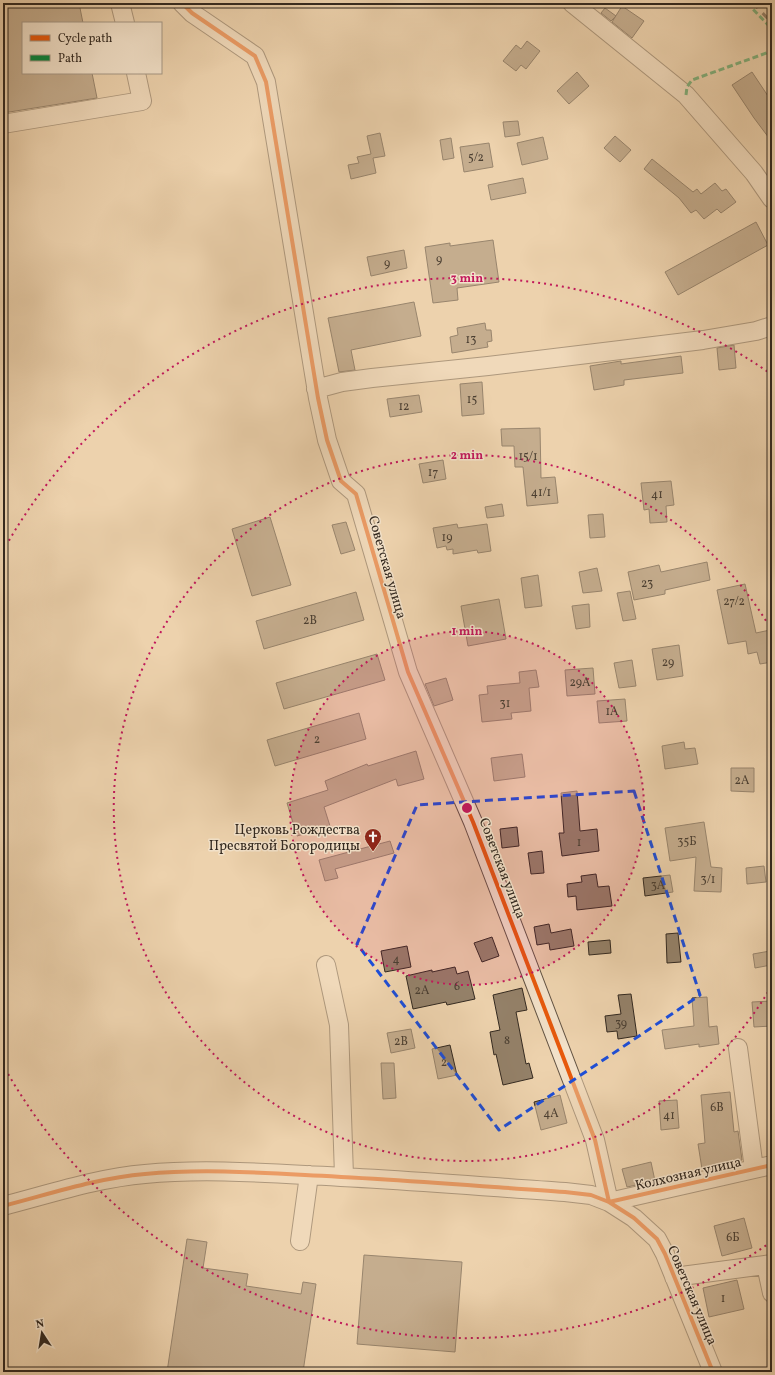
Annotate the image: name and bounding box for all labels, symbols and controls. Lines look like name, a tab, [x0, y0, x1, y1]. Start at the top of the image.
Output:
legend	[22, 22, 162, 74]
text: Cycle path	[58, 31, 113, 47]
text: Path	[58, 51, 82, 67]
house number: 5/2	[468, 150, 484, 166]
house number: 9	[436, 252, 442, 268]
house number: 9	[384, 256, 390, 272]
text: 3 min	[451, 271, 483, 287]
house number: 13	[466, 332, 476, 348]
house number: 15	[467, 392, 477, 408]
house number: 12	[398, 399, 410, 415]
text: 2 min	[451, 448, 483, 464]
house number: 15/1	[518, 449, 538, 465]
house number: 17	[428, 465, 438, 481]
house number: 41/1	[531, 485, 551, 501]
house number: 41	[651, 487, 663, 503]
street label: Советская улица	[363, 514, 410, 621]
house number: 19	[442, 530, 452, 546]
house number: 23	[641, 576, 653, 592]
house number: 27/2	[723, 594, 745, 610]
house number: 2В	[303, 613, 317, 629]
text: 1 min	[452, 624, 483, 640]
house number: 29	[662, 655, 674, 671]
house number: 29А	[569, 675, 591, 691]
house number: 31	[500, 696, 510, 712]
house number: 1А	[605, 704, 619, 720]
house number: 2	[314, 732, 320, 748]
house number: 2А	[735, 773, 750, 789]
centre of rings	[460, 801, 474, 815]
street label: Советская улица	[474, 815, 530, 922]
place label: Церковь Рождества Пресвятой Богородицы	[209, 821, 360, 856]
church icon: Церковь Рождества Пресвятой Богородицы	[363, 827, 383, 852]
house number: 35Б	[677, 834, 697, 850]
house number: 1	[577, 835, 581, 851]
house number: 3/1	[701, 872, 715, 888]
house number: 3А	[651, 878, 666, 894]
house number: 4	[392, 952, 400, 968]
house number: 6	[454, 979, 460, 995]
house number: 2А	[415, 983, 430, 999]
house number: 39	[615, 1016, 627, 1032]
house number: 8	[504, 1033, 510, 1049]
house number: 2В	[394, 1034, 408, 1050]
house number: 2	[441, 1055, 447, 1071]
house number: 6В	[710, 1100, 724, 1116]
house number: 4А	[543, 1106, 559, 1122]
house number: 41	[663, 1108, 675, 1124]
street label: Колхозная улица	[633, 1153, 743, 1196]
house number: 6Б	[726, 1230, 740, 1246]
street label: Советская улица	[662, 1243, 721, 1348]
house number: 1	[721, 1291, 725, 1307]
north arrow	[22, 1313, 62, 1353]
text: N	[35, 1317, 46, 1333]

